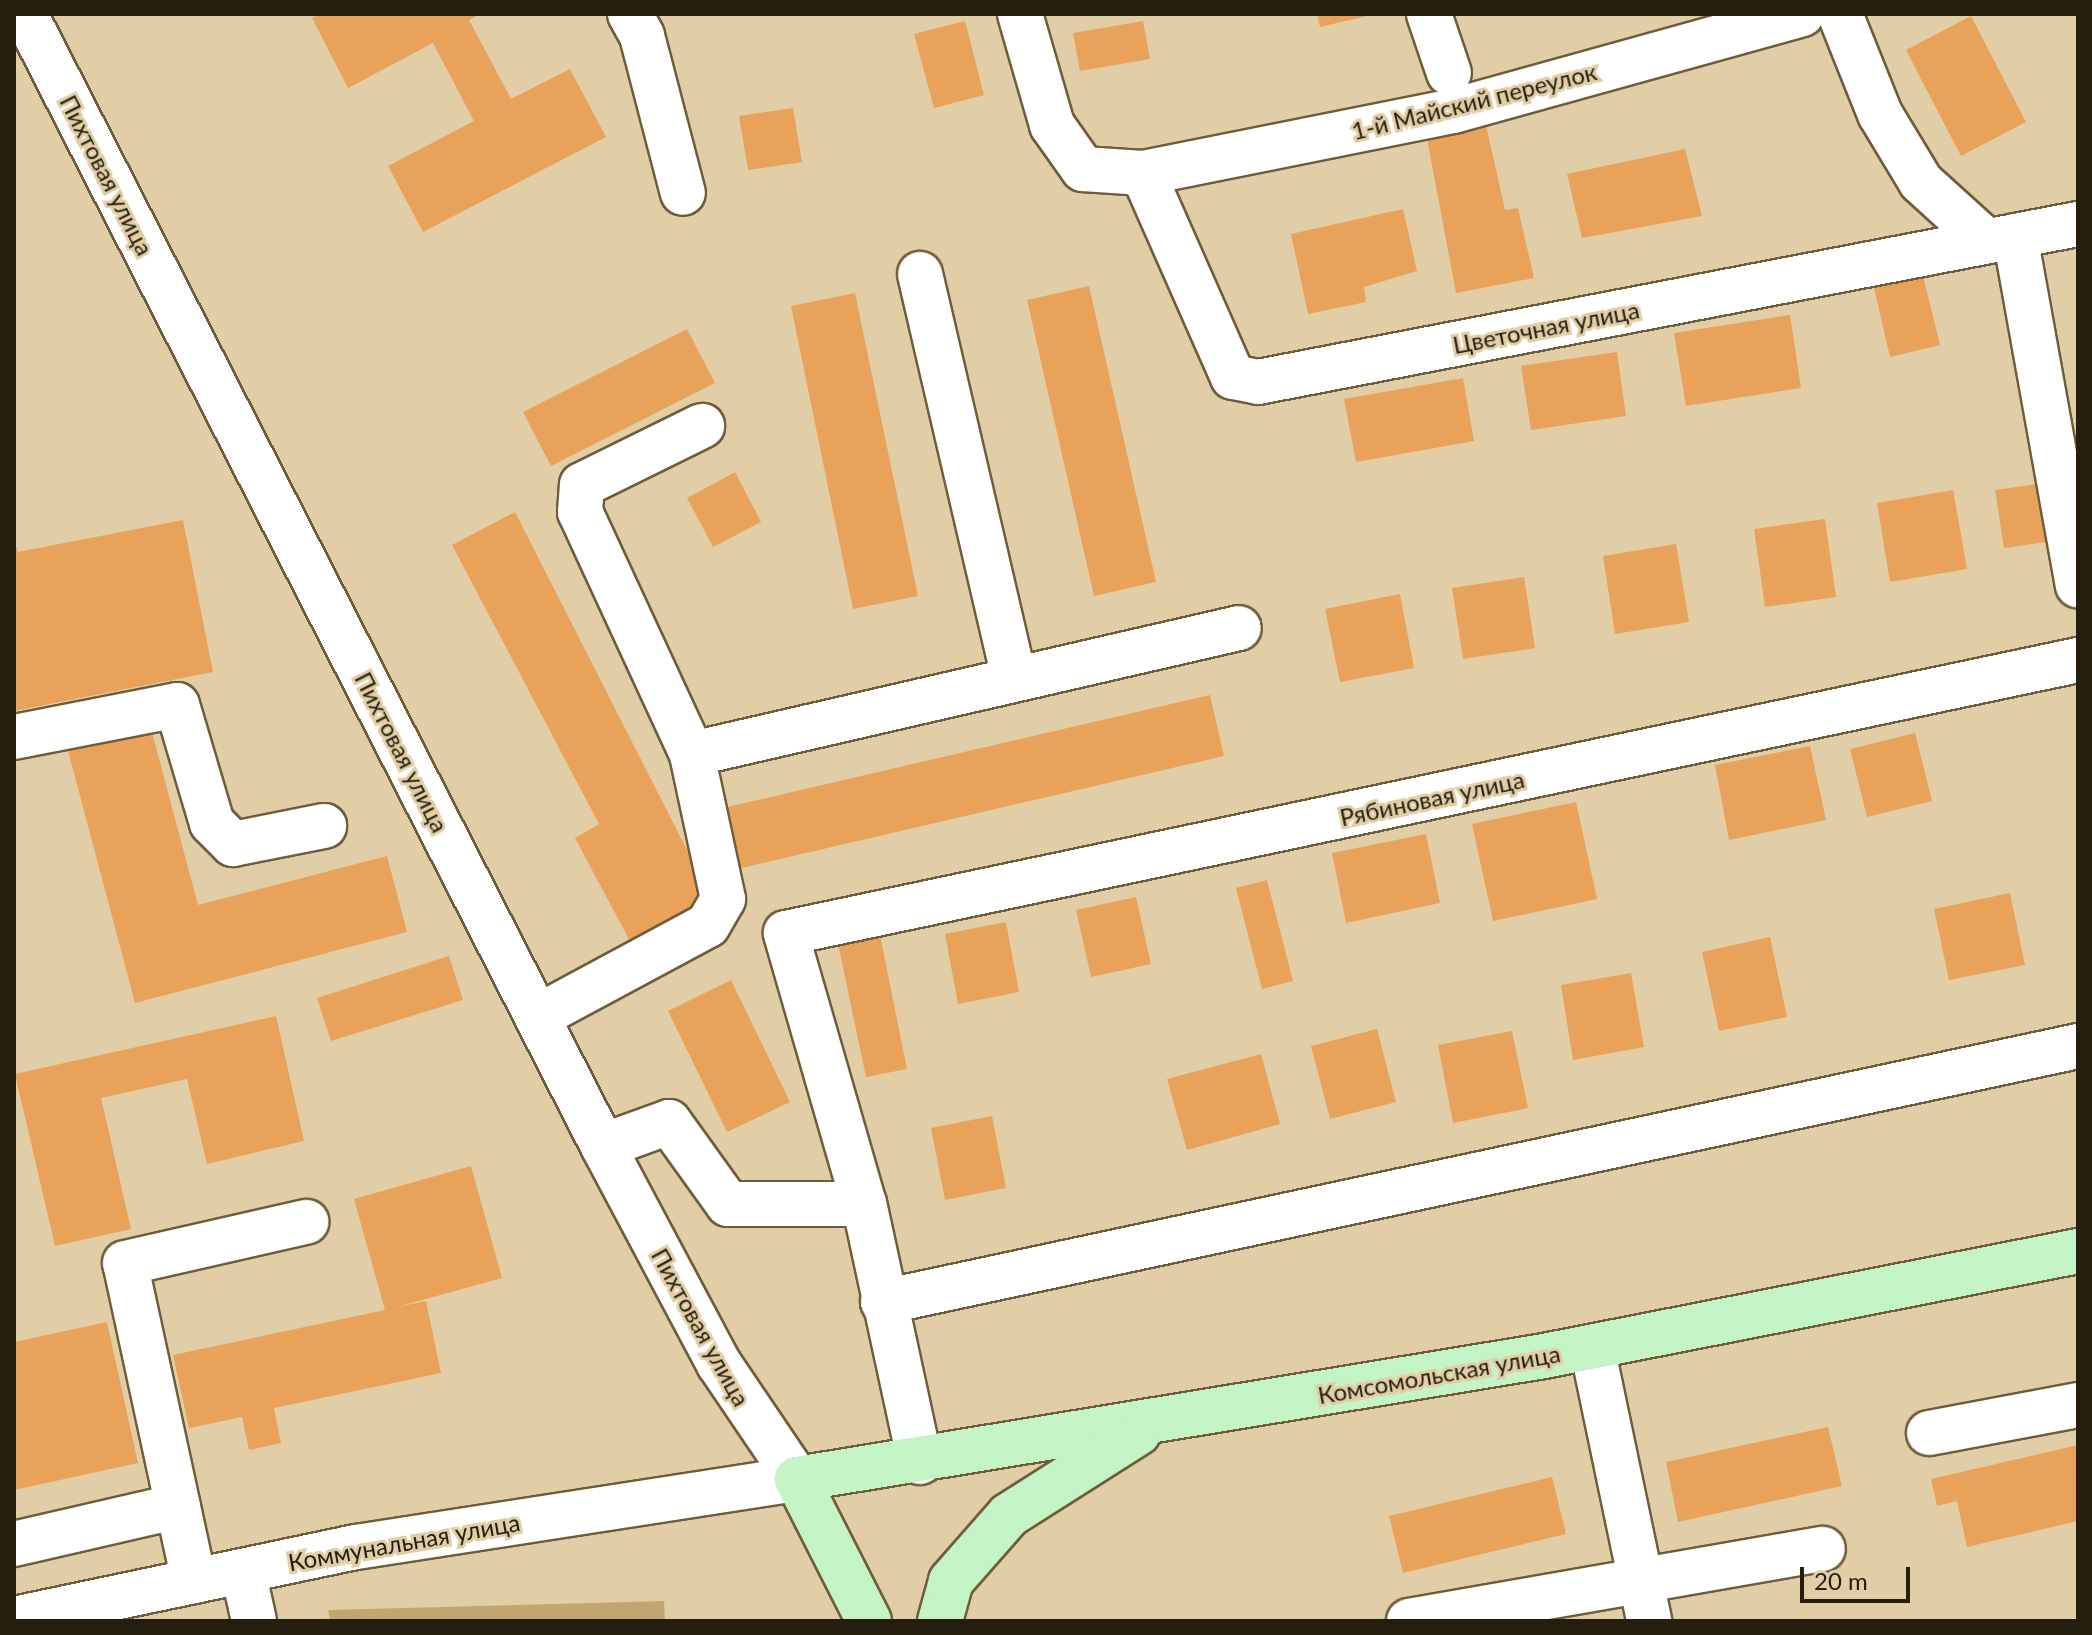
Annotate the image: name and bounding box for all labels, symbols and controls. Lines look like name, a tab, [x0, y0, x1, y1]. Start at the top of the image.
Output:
street label: 1-й Майский переулок	[1349, 57, 1599, 145]
street label: Пихтовая улица	[54, 90, 160, 260]
street label: Цветочная улица	[1450, 295, 1642, 359]
street label: Пихтовая улица	[349, 667, 455, 837]
street label: Рябиновая улица	[1337, 764, 1527, 832]
street label: Пихтовая улица	[646, 1243, 756, 1411]
street label: Комсомольская улица	[1316, 1338, 1562, 1410]
street label: Коммунальная улица	[286, 1507, 522, 1577]
scale bar	[1804, 1551, 1914, 1601]
text: 20 m	[1814, 1566, 1868, 1595]

